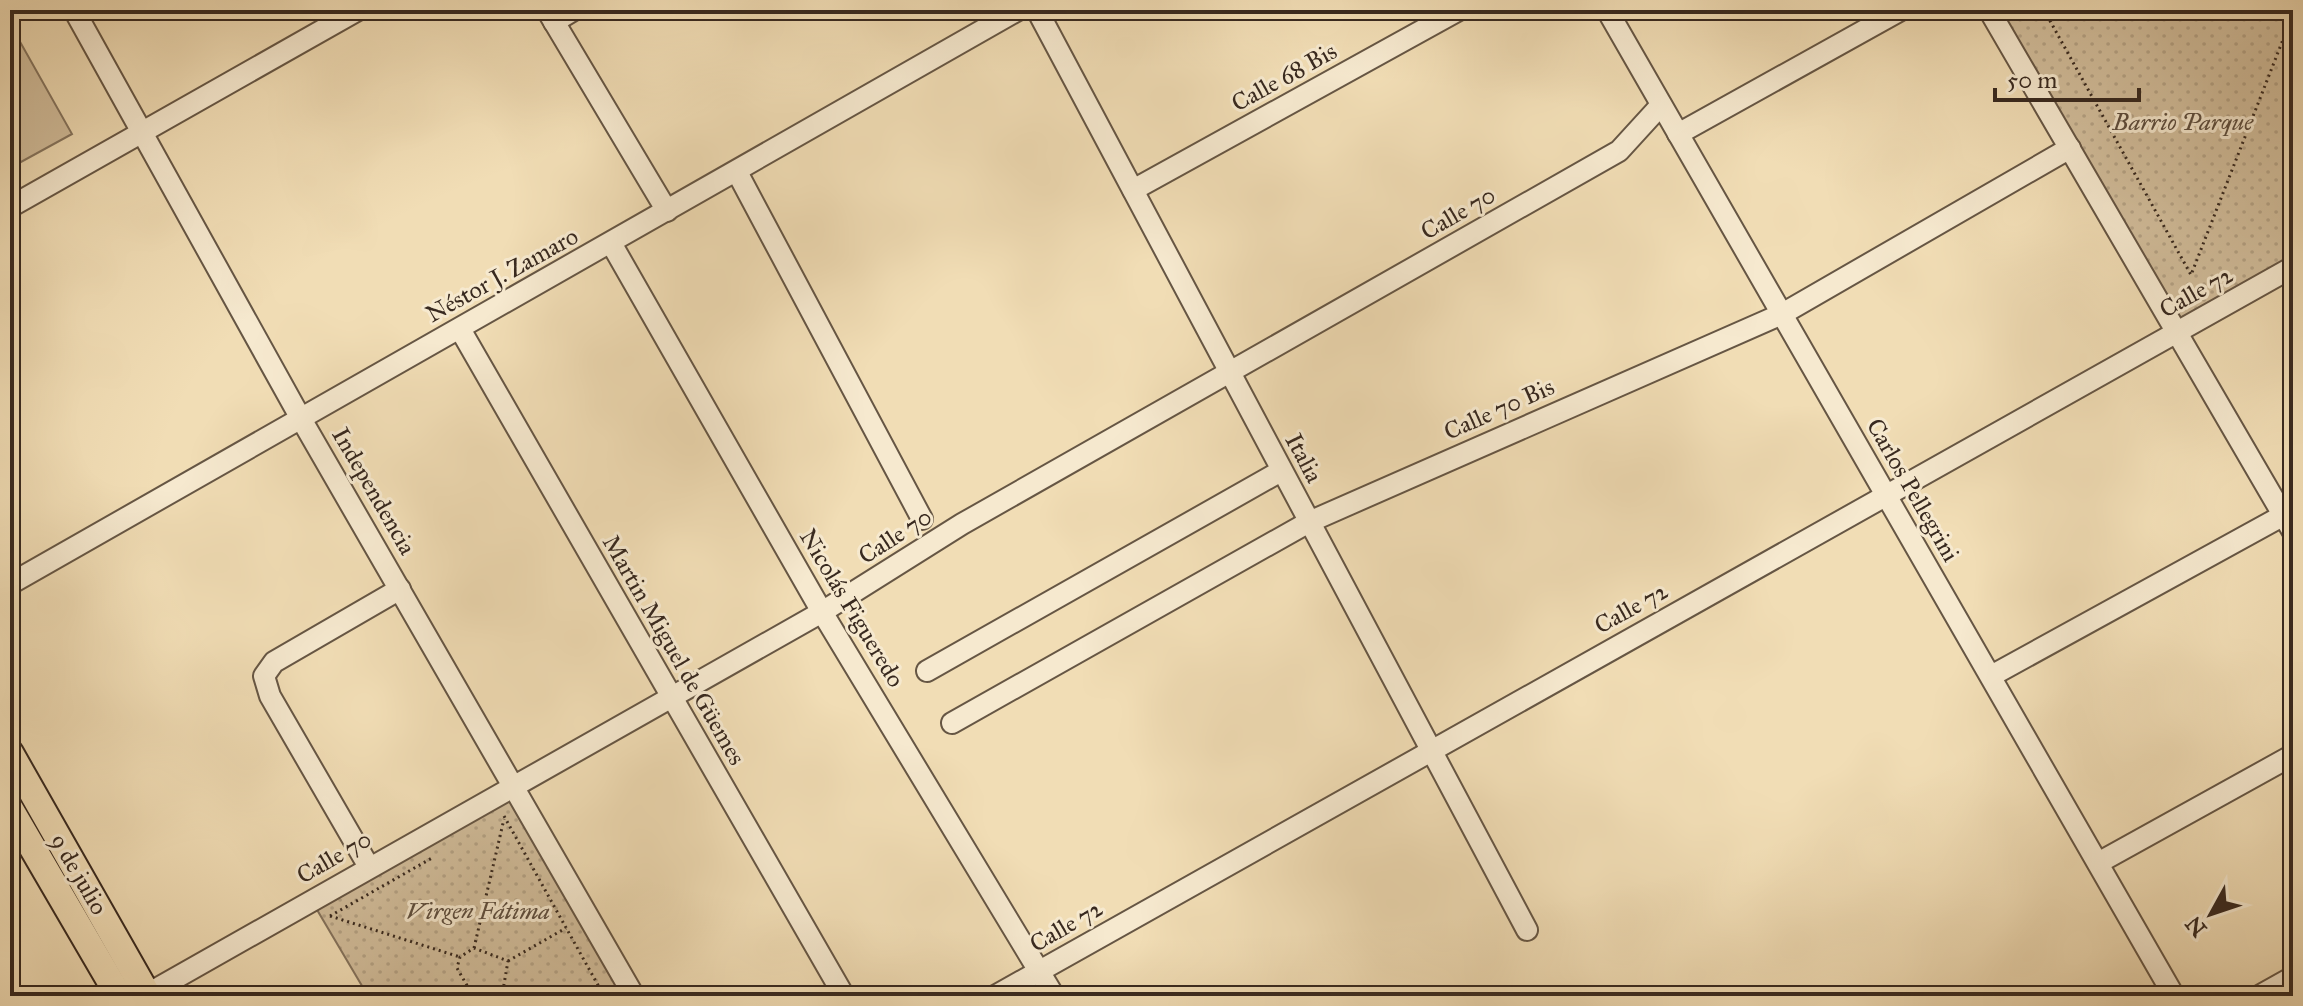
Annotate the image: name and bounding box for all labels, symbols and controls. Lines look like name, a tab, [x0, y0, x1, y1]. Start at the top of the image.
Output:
street label: Calle 68 Bis	[1226, 36, 1342, 118]
scale bar	[1995, 52, 2139, 102]
text: 50 m	[2007, 65, 2057, 95]
park label: Barrio Parque	[2112, 107, 2254, 137]
street label: Calle 70	[1415, 180, 1501, 246]
street label: Néstor J. Zamaro	[421, 221, 583, 329]
street label: Calle 72	[2154, 260, 2238, 324]
street label: Calle 70 Bis	[1439, 371, 1559, 447]
street label: Carlos Pellegrini	[1860, 413, 1966, 567]
street label: Independencia	[325, 422, 423, 561]
street label: Italia	[1279, 428, 1330, 489]
street label: Calle 70	[853, 501, 937, 571]
street label: Nicolás Figueredo	[793, 523, 911, 693]
street label: Martin Miguel de Güemes	[596, 530, 752, 770]
street label: Calle 72	[1589, 576, 1673, 640]
street label: Calle 70	[291, 824, 377, 890]
street label: 9 de julio	[44, 828, 114, 920]
north arrow	[2171, 874, 2251, 954]
street label: Calle 72	[1024, 893, 1108, 959]
park label: Virgen Fátima	[406, 896, 550, 926]
text: N	[2180, 910, 2212, 942]

